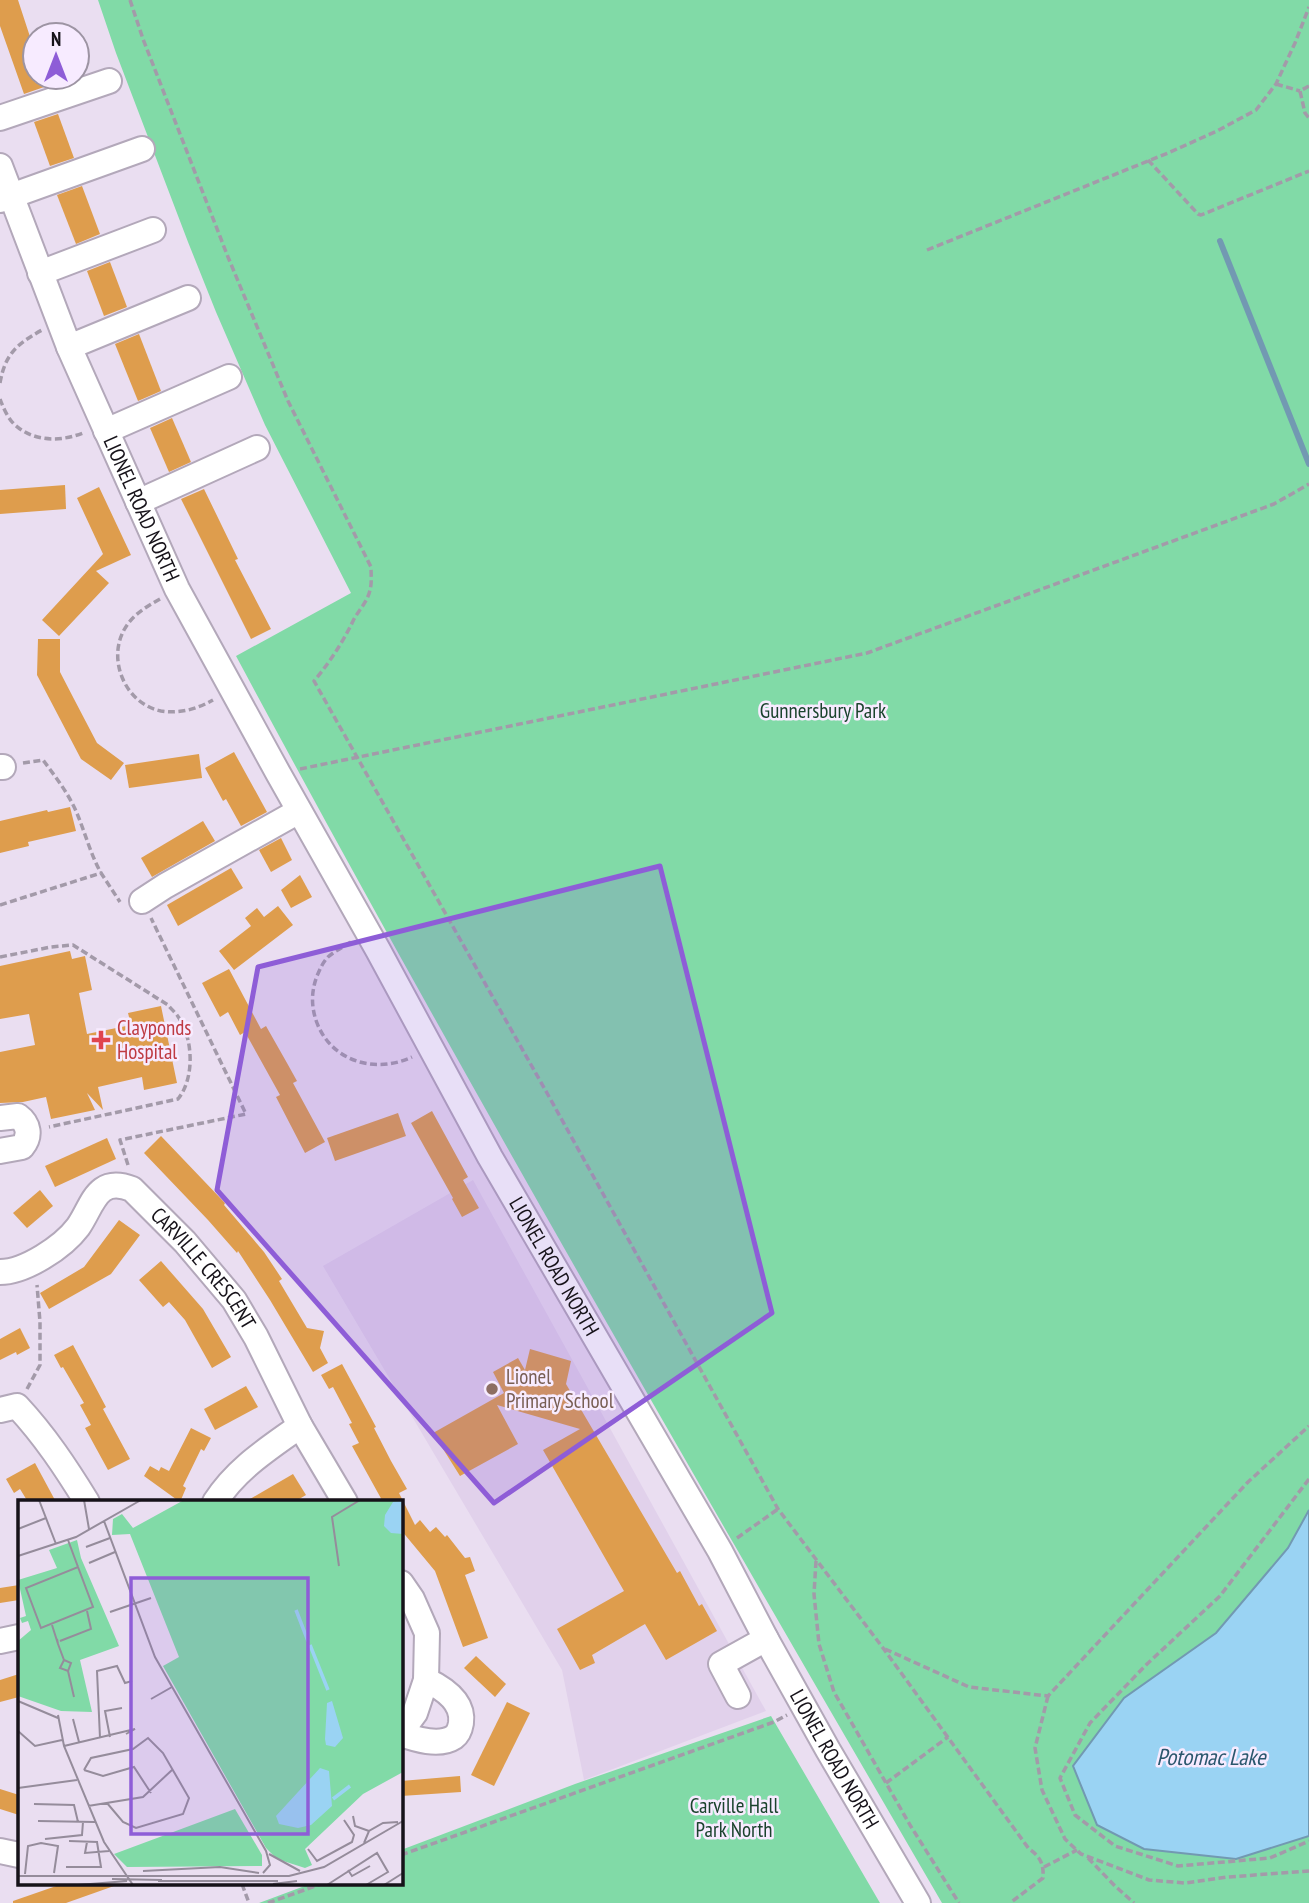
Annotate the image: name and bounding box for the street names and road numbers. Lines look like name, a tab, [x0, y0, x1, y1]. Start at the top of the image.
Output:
street label: LIONEL ROAD NORTH	[97, 432, 186, 586]
street label: LIONEL ROAD NORTH	[503, 1192, 605, 1341]
street label: CARVILLE CRESCENT	[145, 1201, 263, 1334]
street label: LIONEL ROAD NORTH	[784, 1685, 885, 1834]

